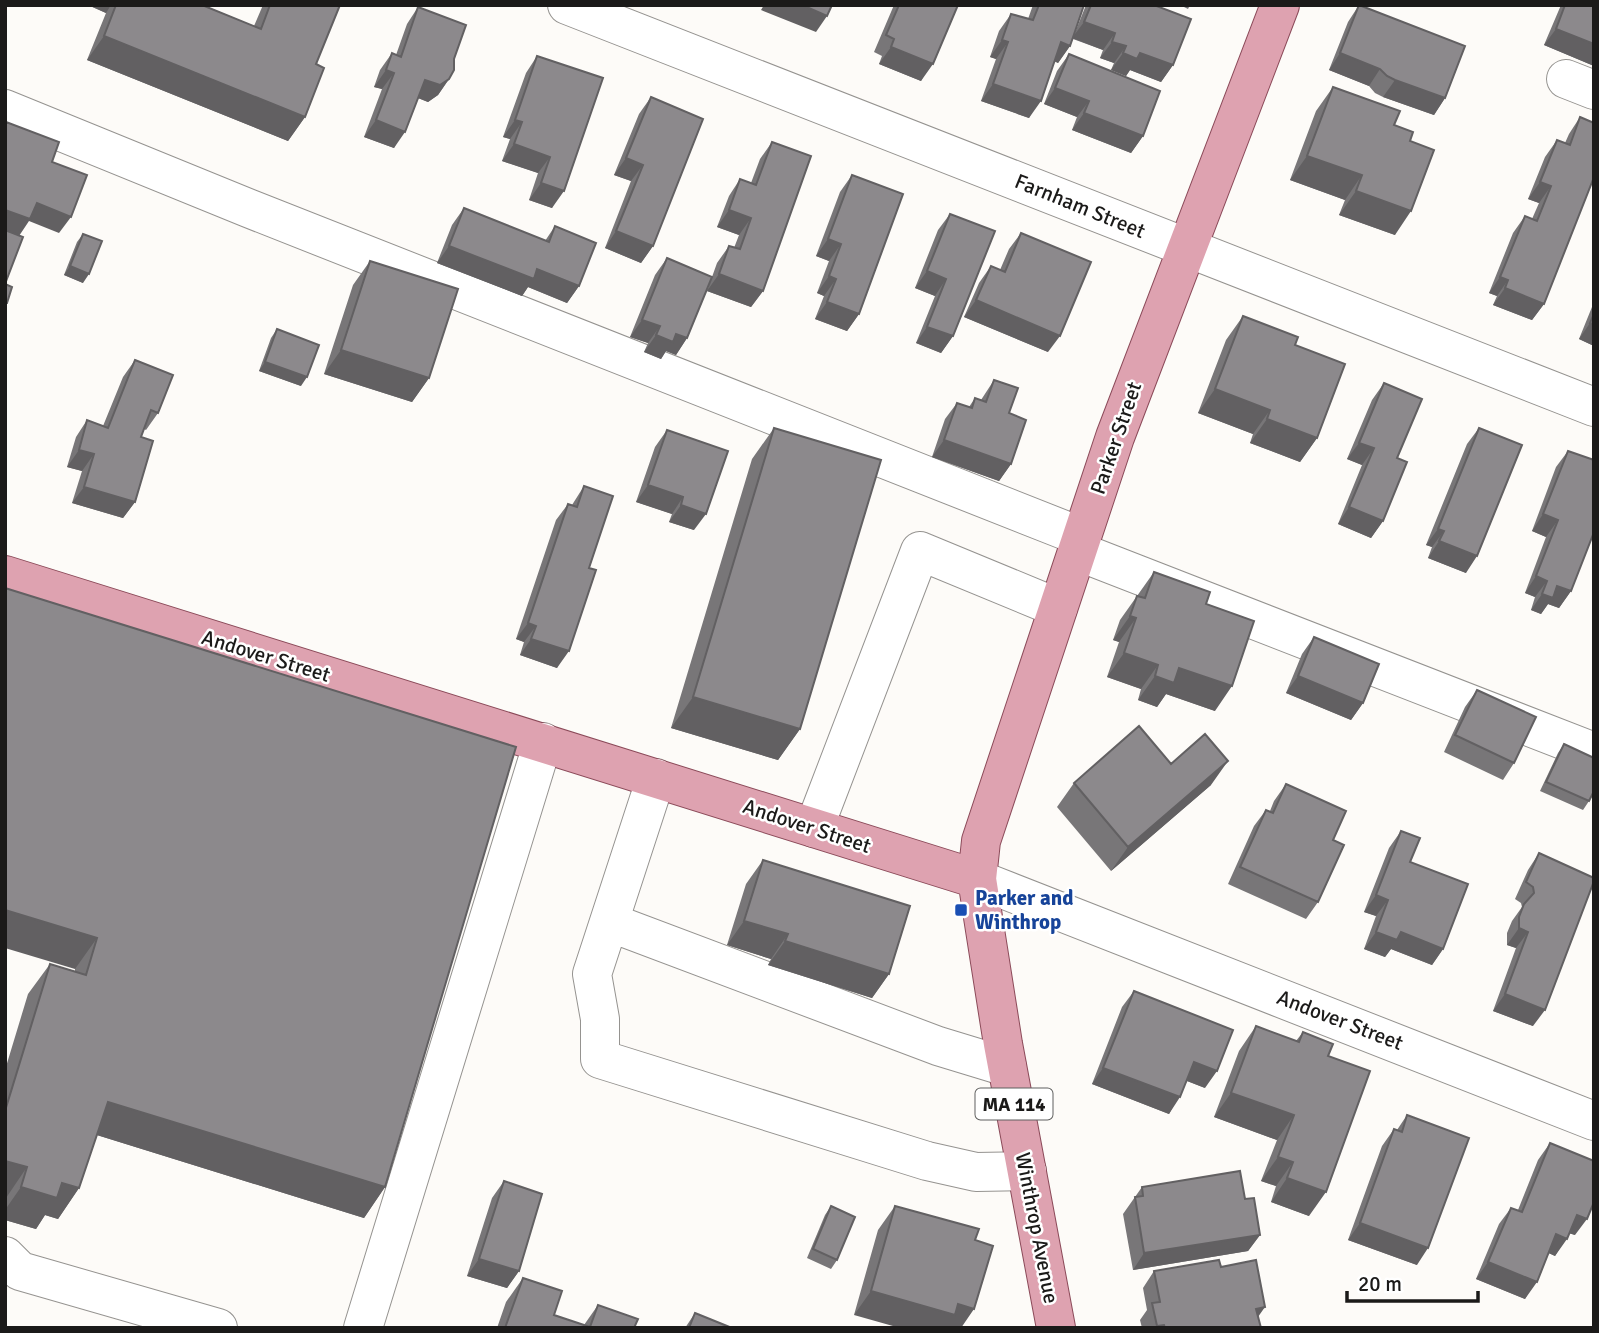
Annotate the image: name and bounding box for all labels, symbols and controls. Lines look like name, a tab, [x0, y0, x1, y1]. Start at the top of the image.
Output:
street label: Farnham Street	[1011, 168, 1149, 244]
street label: Parker Street	[1085, 378, 1147, 498]
street label: Andover Street	[199, 624, 333, 688]
street label: Andover Street	[740, 793, 874, 859]
place label: Parker and Winthrop	[975, 885, 1074, 935]
marker: Parker and Winthrop	[953, 902, 969, 918]
street label: Andover Street	[1273, 984, 1407, 1056]
road number: MA 114	[976, 1088, 1052, 1120]
street label: Winthrop Avenue	[1010, 1150, 1064, 1306]
scale bar	[1347, 1260, 1478, 1304]
text: 20 m	[1358, 1271, 1402, 1297]

